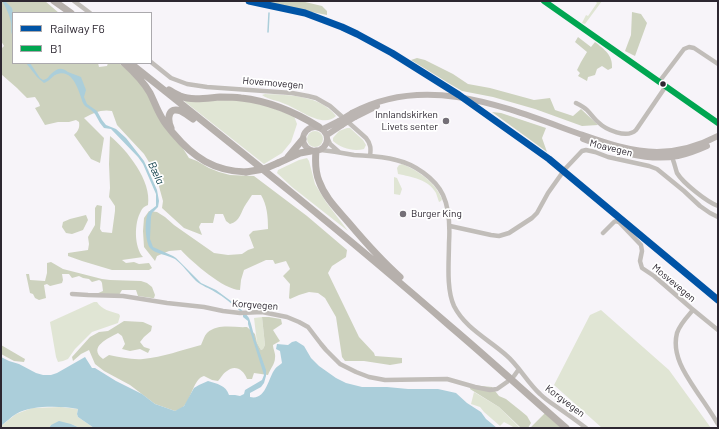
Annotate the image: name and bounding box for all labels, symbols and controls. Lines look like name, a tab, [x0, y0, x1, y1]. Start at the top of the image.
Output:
legend	[12, 12, 152, 64]
text: Railway F6	[50, 21, 105, 35]
text: B1	[50, 41, 62, 55]
street label: Hovemovegen	[242, 74, 304, 92]
unlabelled marker	[658, 79, 668, 89]
place label: Innlandskirken Livets senter	[375, 109, 438, 132]
marker: Innlandskirken Livets senter	[441, 116, 451, 126]
street label: Moavegen	[588, 137, 634, 159]
water label: Bæla	[145, 159, 167, 187]
place label: Burger King	[411, 208, 462, 220]
marker: Burger King	[398, 209, 408, 219]
street label: Mosvevegen	[650, 261, 698, 305]
street label: Korgvegen	[232, 297, 278, 313]
street label: Korgvegen	[543, 382, 587, 420]

